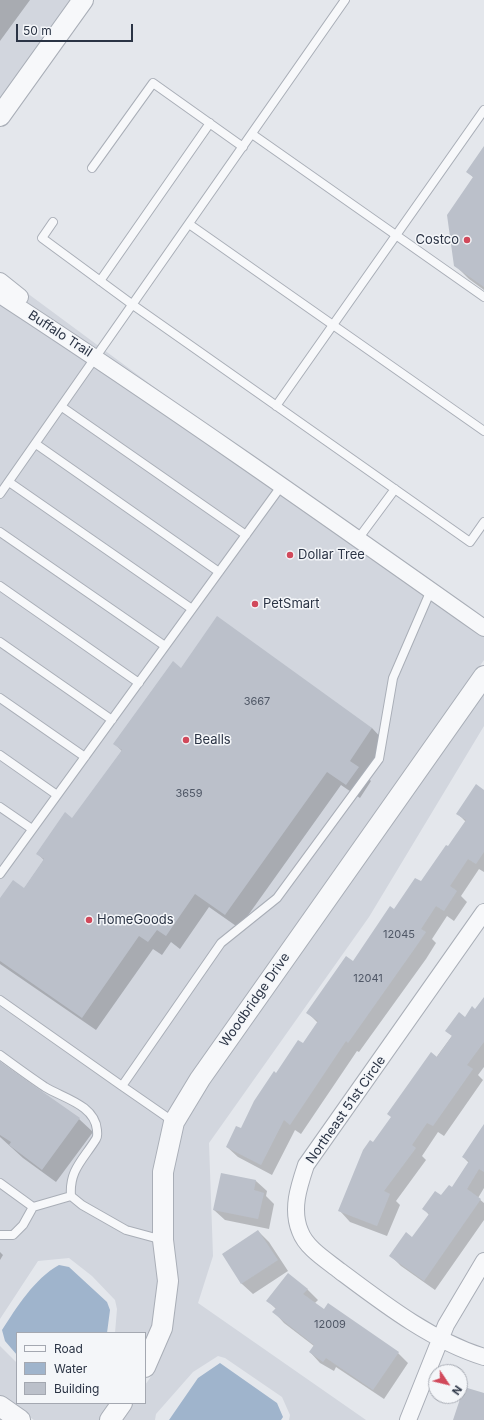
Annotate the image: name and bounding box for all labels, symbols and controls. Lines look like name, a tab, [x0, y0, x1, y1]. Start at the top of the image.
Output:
scale bar	[18, 16, 135, 42]
text: 50 m	[23, 23, 52, 38]
place label: Costco	[415, 232, 459, 248]
marker: Costco	[462, 235, 472, 245]
street label: Buffalo Trail	[25, 308, 95, 360]
place label: Dollar Tree	[298, 547, 365, 563]
marker: Dollar Tree	[285, 550, 295, 560]
place label: PetSmart	[263, 596, 319, 612]
marker: PetSmart	[250, 599, 260, 609]
house number: 3667	[244, 695, 270, 709]
place label: Bealls	[194, 732, 231, 748]
marker: Bealls	[181, 735, 191, 745]
house number: 3659	[175, 787, 203, 801]
place label: HomeGoods	[97, 912, 174, 928]
marker: HomeGoods	[84, 915, 94, 925]
house number: 12045	[383, 928, 415, 942]
street label: Woodbridge Drive	[217, 950, 293, 1050]
house number: 12041	[353, 972, 383, 986]
street label: Northeast 51st Circle	[303, 1053, 389, 1167]
house number: 12009	[314, 1318, 346, 1332]
legend	[16, 1332, 146, 1404]
text: Road	[54, 1341, 83, 1356]
text: Water	[54, 1361, 87, 1376]
north arrow	[428, 1364, 468, 1404]
text: Building	[54, 1381, 99, 1396]
text: N	[449, 1383, 465, 1398]

